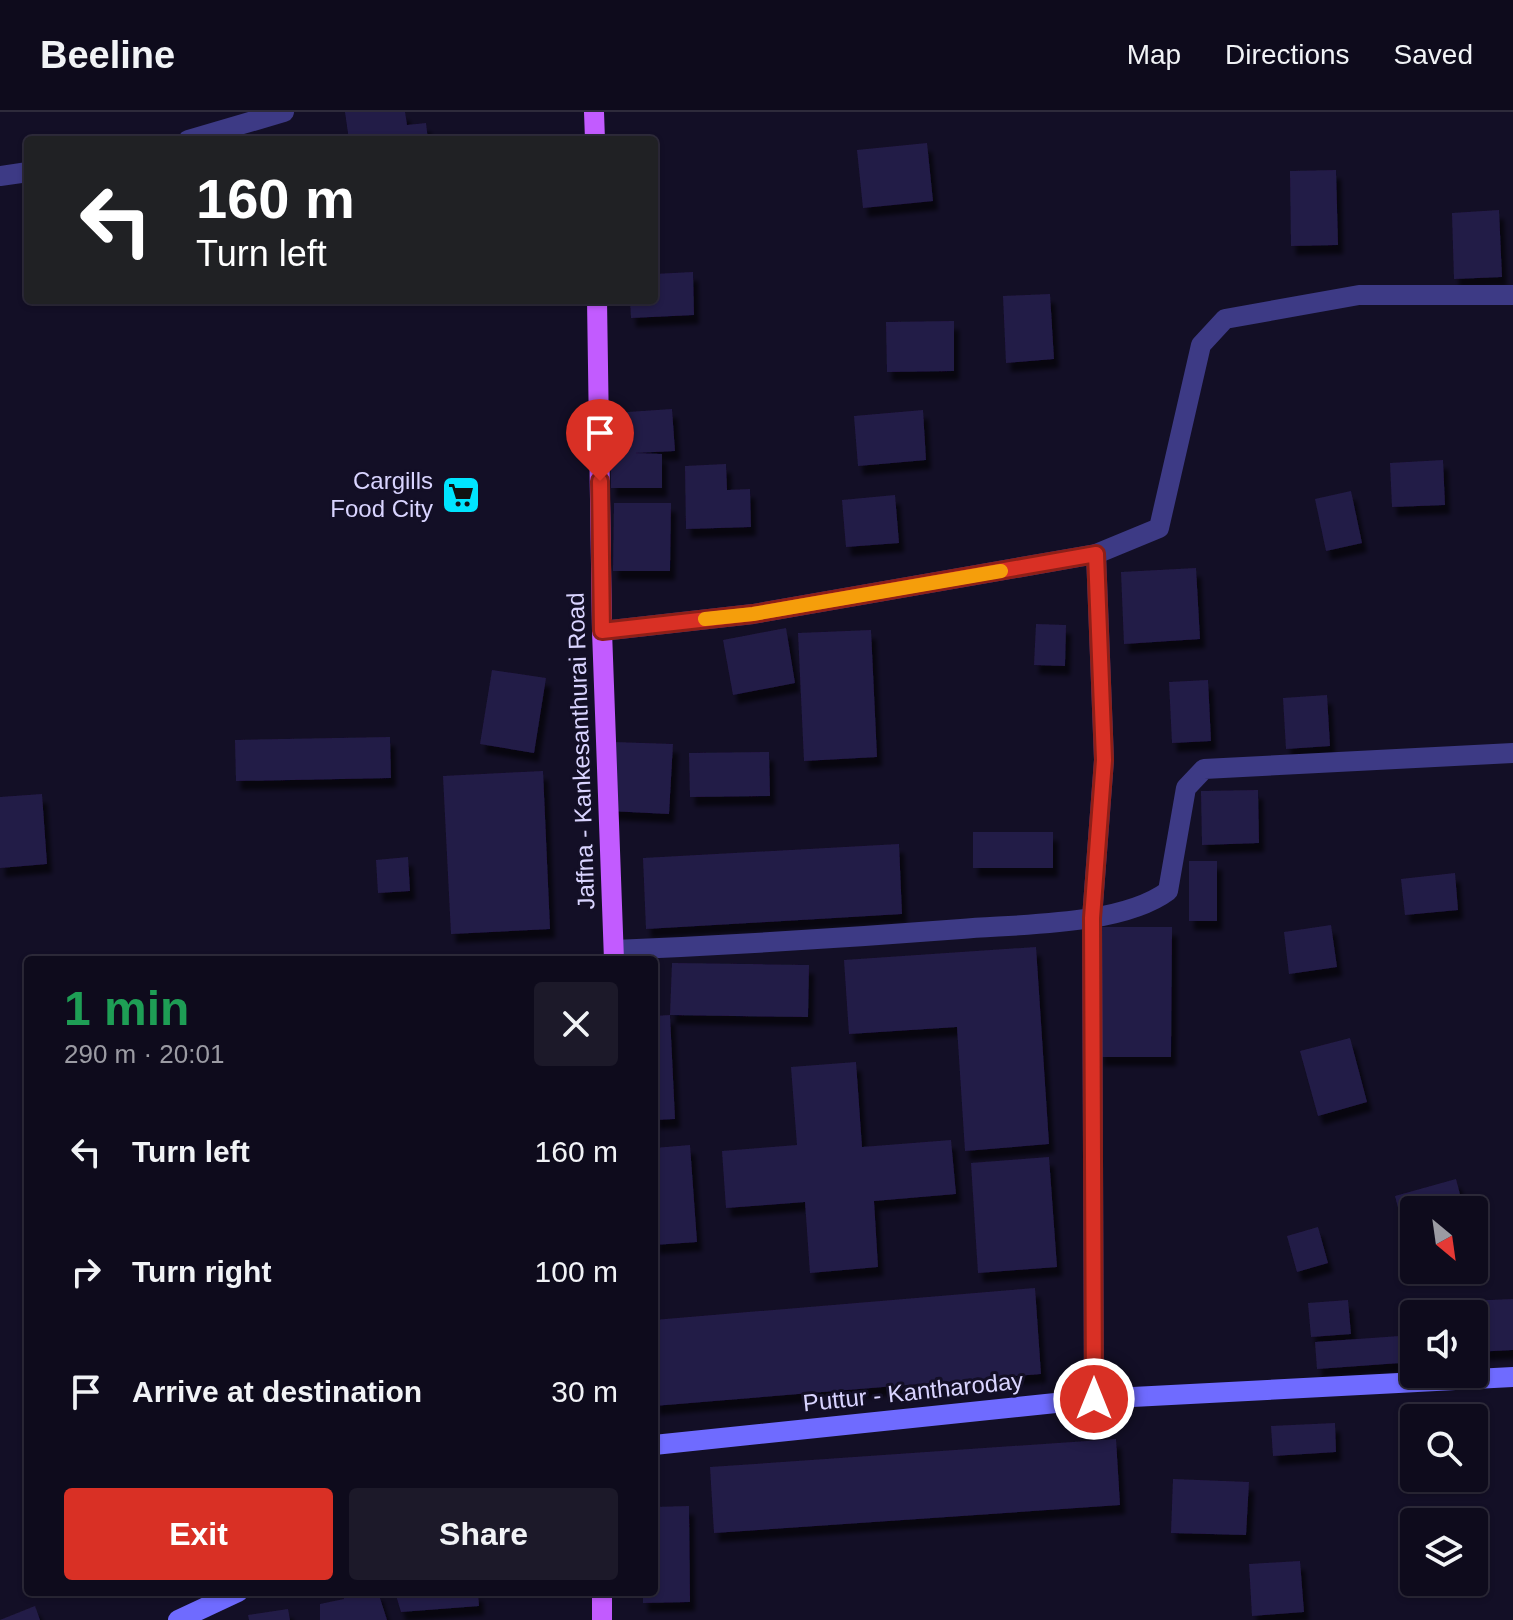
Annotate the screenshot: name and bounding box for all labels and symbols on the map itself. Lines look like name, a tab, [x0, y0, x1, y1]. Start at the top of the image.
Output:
pin	[566, 399, 634, 481]
place label: Cargills Food City	[330, 467, 433, 522]
supermarket icon: Cargills Food City	[440, 474, 482, 516]
street label: Jaffna - Kankesanthurai Road	[561, 592, 600, 910]
north arrow	[1400, 1196, 1488, 1284]
position arrow	[1052, 1357, 1136, 1441]
street label: Puttur - Kantharoday	[801, 1367, 1024, 1417]

